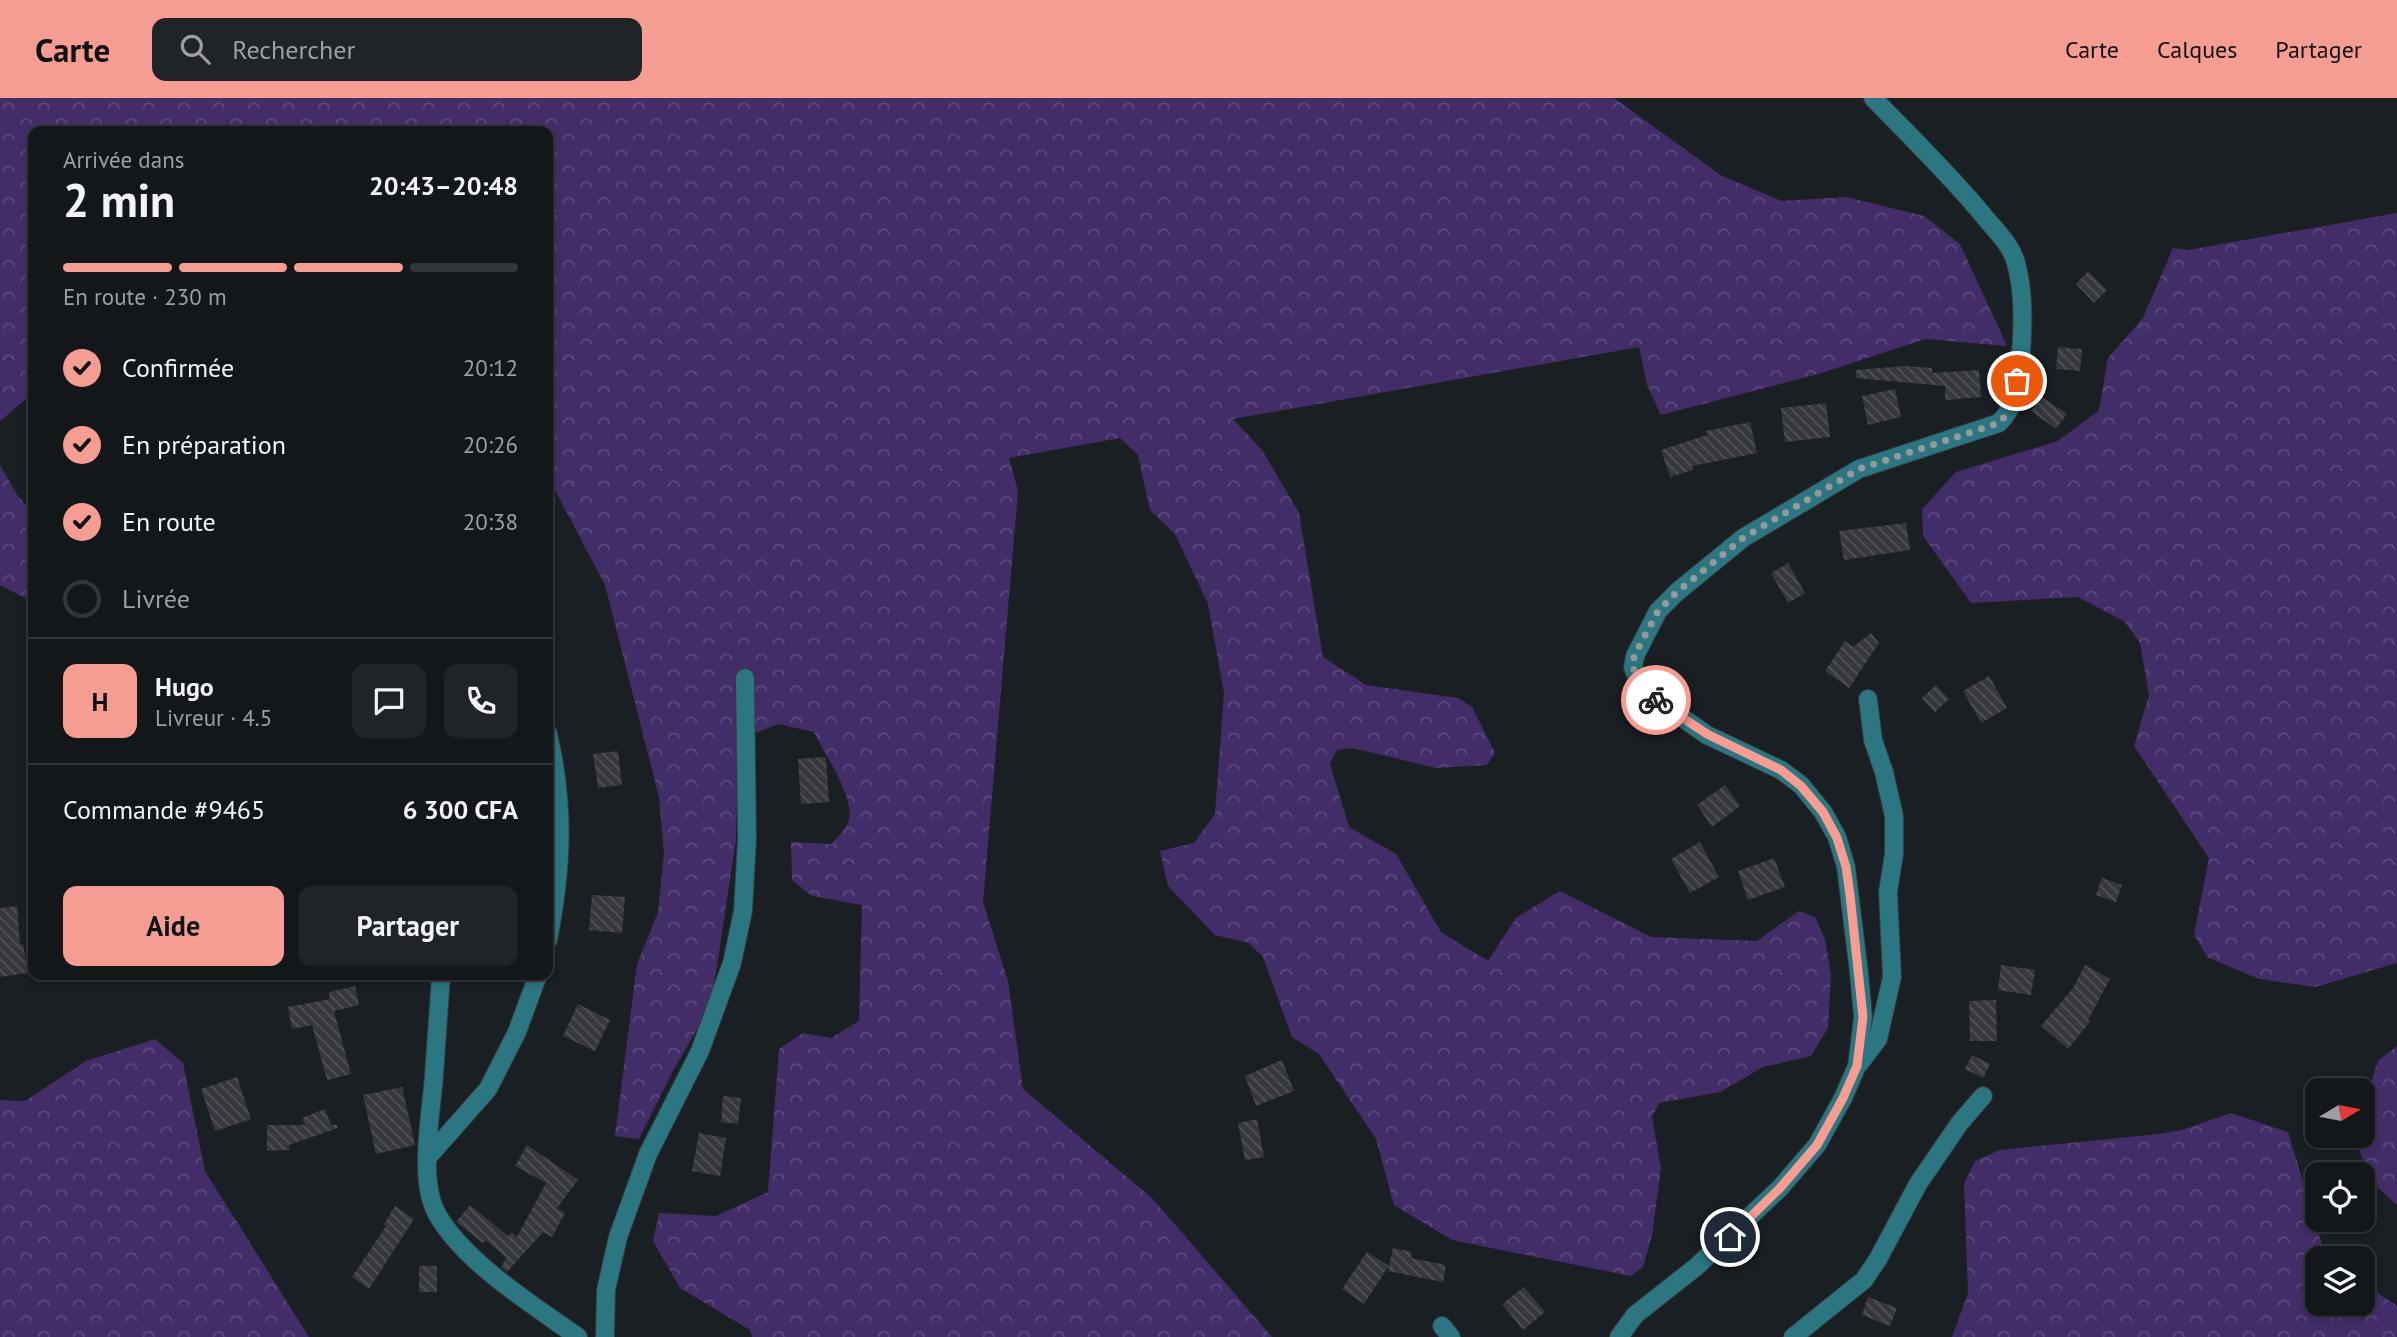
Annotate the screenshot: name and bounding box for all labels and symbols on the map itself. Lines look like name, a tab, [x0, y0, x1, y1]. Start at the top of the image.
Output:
pin	[1987, 351, 2047, 411]
courier	[1621, 665, 1691, 735]
north arrow	[2305, 1078, 2375, 1148]
pin	[1700, 1207, 1760, 1267]

